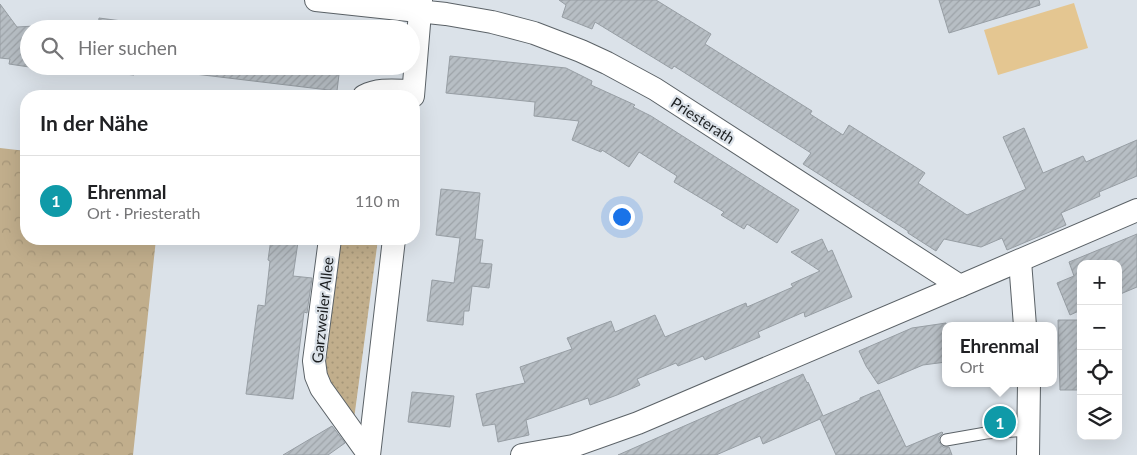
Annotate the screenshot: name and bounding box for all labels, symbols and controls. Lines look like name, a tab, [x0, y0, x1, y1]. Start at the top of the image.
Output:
search box	[20, 20, 420, 75]
icon: search	[38, 34, 66, 62]
text: Hier suchen	[78, 36, 177, 59]
street label: Priesterath	[668, 93, 738, 147]
text: In der Nähe	[40, 110, 148, 135]
text: Ehrenmal	[87, 180, 167, 203]
text: 1	[51, 191, 61, 210]
text: 110 m	[355, 191, 400, 210]
text: Ort · Priesterath	[87, 203, 200, 222]
your location	[609, 204, 635, 230]
street label: Garzweiler Allee	[307, 256, 337, 364]
map controls	[1077, 260, 1122, 440]
button: +	[1077, 260, 1122, 305]
button: −	[1077, 305, 1122, 350]
popup	[942, 322, 1057, 387]
text: Ehrenmal	[960, 334, 1039, 357]
button: locate	[1077, 350, 1122, 395]
text: Ort	[960, 357, 984, 376]
button: layers	[1077, 395, 1122, 440]
pin: 1	[984, 403, 1016, 441]

